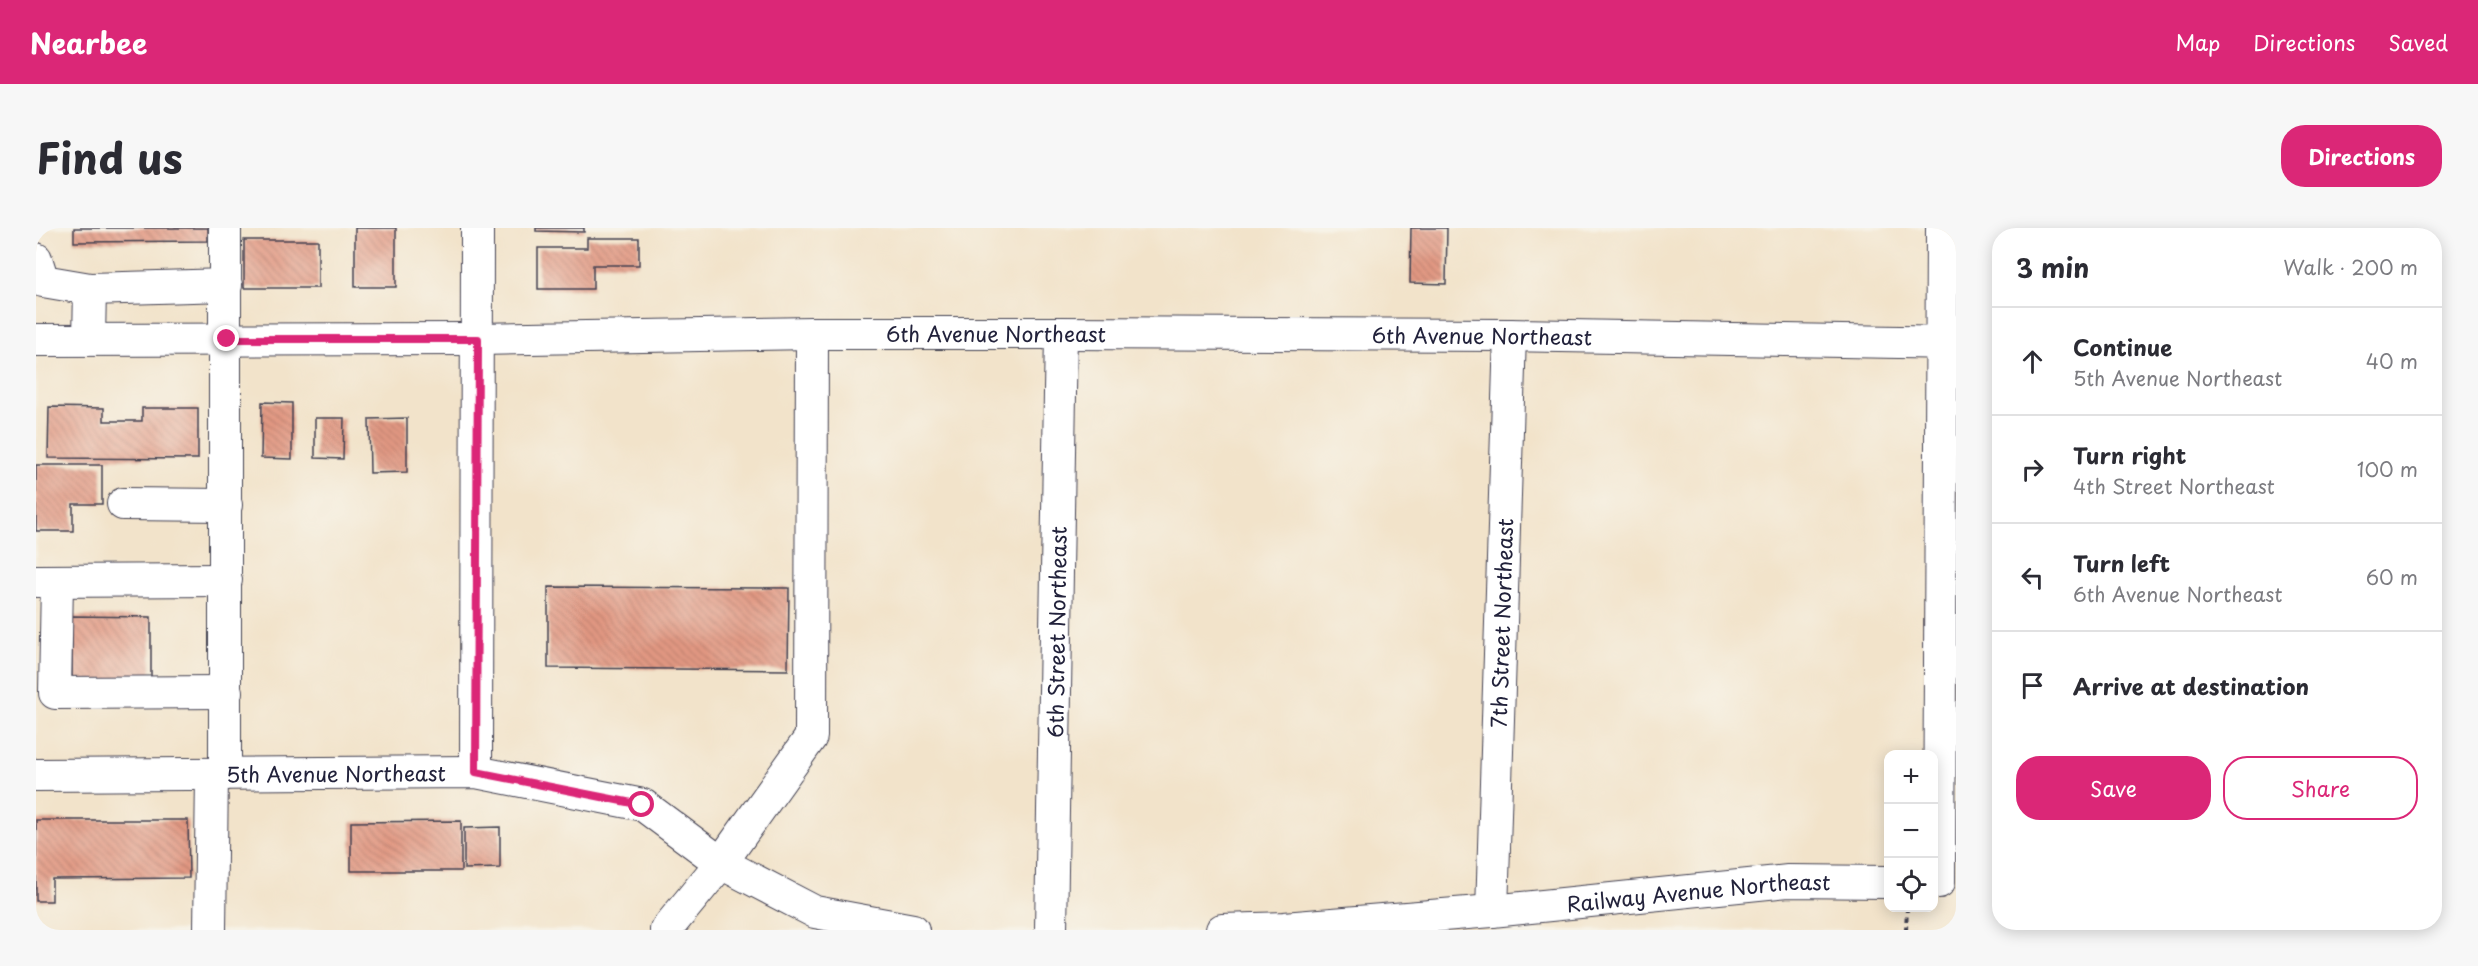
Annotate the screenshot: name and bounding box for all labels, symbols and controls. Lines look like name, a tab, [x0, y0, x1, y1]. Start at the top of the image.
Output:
text: Nearbee	[30, 21, 147, 64]
text: Map	[2175, 26, 2220, 58]
text: Directions	[2253, 26, 2355, 58]
text: Saved	[2388, 26, 2448, 58]
text: Find us	[36, 125, 183, 188]
button: Directions	[2281, 125, 2442, 187]
text: 3 min	[2016, 248, 2089, 287]
text: Walk · 200 m	[2283, 252, 2418, 282]
street label: 6th Avenue Northeast	[886, 317, 1106, 349]
street label: 6th Avenue Northeast	[1372, 318, 1592, 352]
route end	[213, 325, 239, 351]
text: Continue	[2073, 330, 2172, 363]
icon: ahead	[2016, 345, 2049, 378]
text: 40 m	[2366, 346, 2418, 376]
text: 5th Avenue Northeast	[2073, 363, 2282, 393]
text: Turn right	[2073, 438, 2186, 471]
icon: right	[2016, 453, 2049, 486]
text: 100 m	[2357, 454, 2418, 484]
text: 4th Street Northeast	[2073, 471, 2275, 501]
street label: 7th Street Northeast	[1482, 518, 1520, 729]
street label: 6th Street Northeast	[1038, 526, 1074, 738]
text: Turn left	[2073, 546, 2170, 579]
icon: left	[2016, 561, 2049, 594]
text: 60 m	[2366, 562, 2418, 592]
text: 6th Avenue Northeast	[2073, 579, 2282, 609]
icon: arrive	[2016, 669, 2049, 702]
text: Arrive at destination	[2073, 669, 2309, 702]
map controls	[1884, 750, 1938, 912]
button: +	[1884, 750, 1938, 804]
street label: 5th Avenue Northeast	[226, 756, 446, 790]
button: Save	[2016, 756, 2211, 820]
button: Share	[2223, 756, 2418, 820]
route start	[628, 791, 654, 817]
button: −	[1884, 804, 1938, 858]
button: locate	[1884, 858, 1938, 912]
street label: Railway Avenue Northeast	[1565, 865, 1831, 919]

